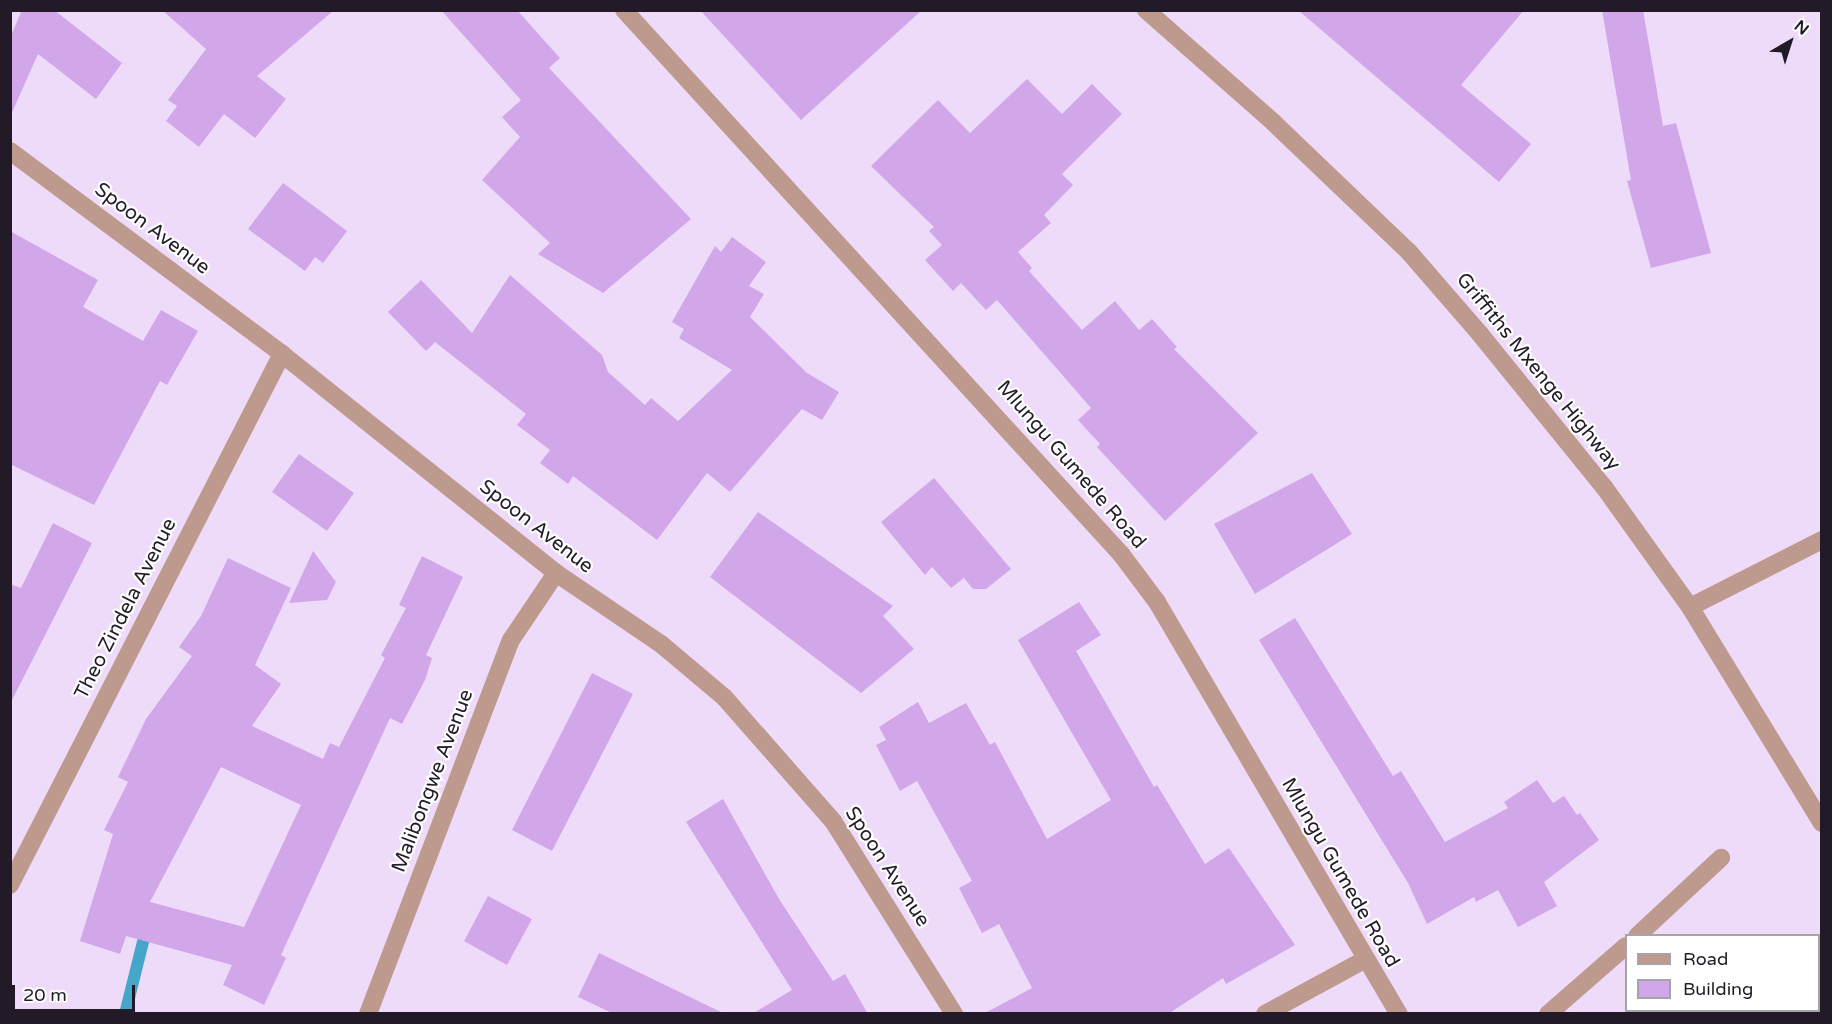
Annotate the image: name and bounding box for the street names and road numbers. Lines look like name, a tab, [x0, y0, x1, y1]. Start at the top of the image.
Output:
street label: Spoon Avenue	[90, 178, 214, 280]
street label: Griffiths Mxenge Highway	[1451, 268, 1625, 476]
street label: Mlungu Gumede Road	[991, 376, 1151, 554]
street label: Spoon Avenue	[474, 475, 598, 579]
street label: Theo Zindela Avenue	[70, 515, 182, 703]
street label: Malibongwe Avenue	[387, 686, 479, 876]
street label: Mlungu Gumede Road	[1276, 774, 1404, 972]
street label: Spoon Avenue	[839, 803, 935, 931]

